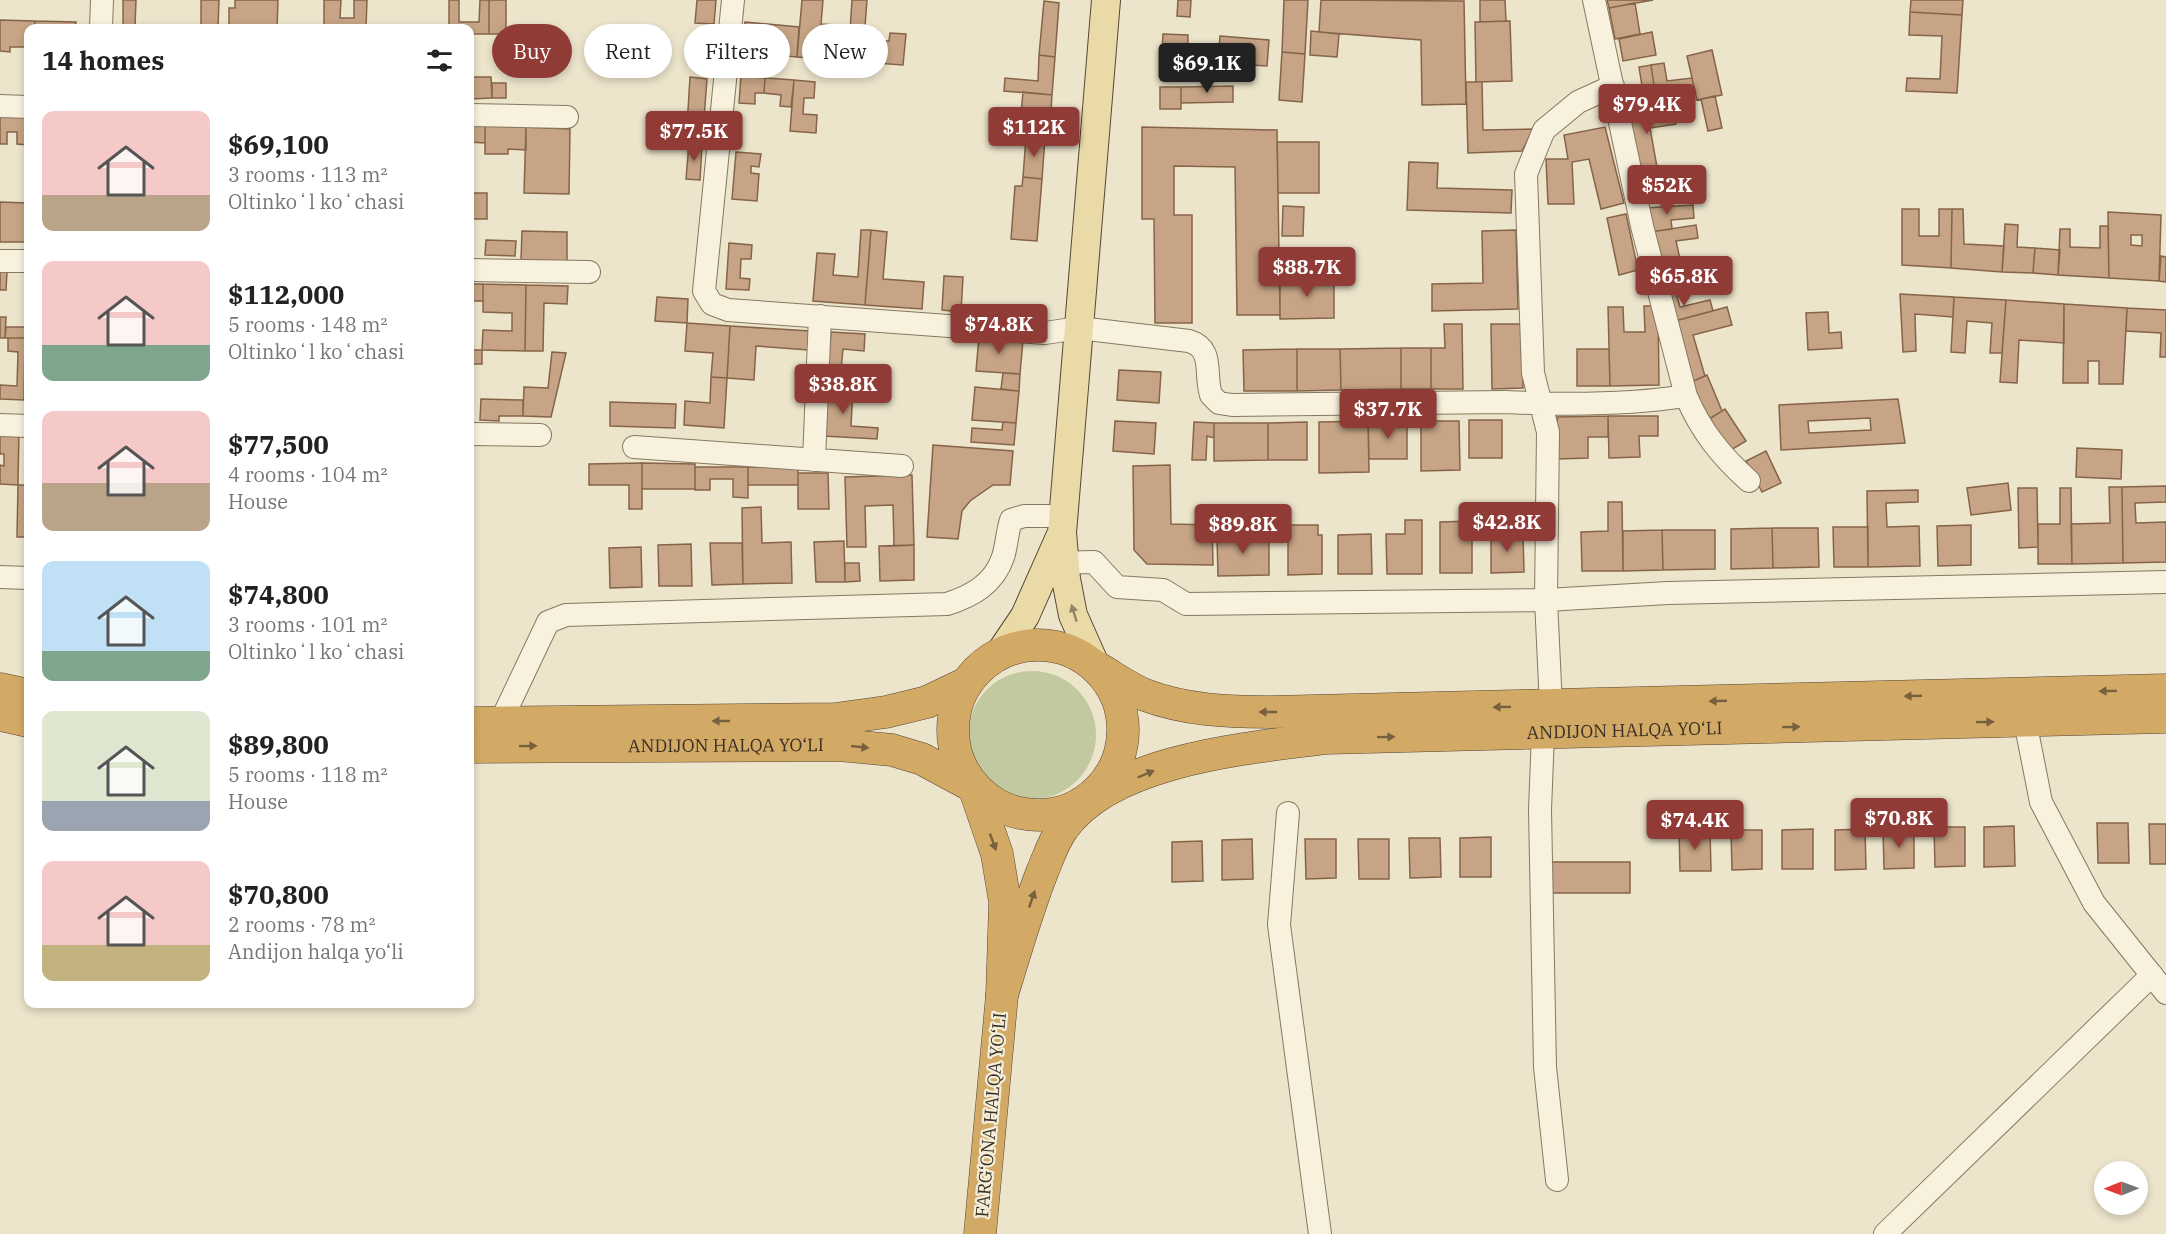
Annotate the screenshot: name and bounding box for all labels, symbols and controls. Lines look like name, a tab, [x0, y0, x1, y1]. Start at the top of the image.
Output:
chip: Buy	[492, 24, 572, 78]
chip: Rent	[584, 24, 672, 78]
chip: Filters	[684, 24, 790, 78]
chip: New	[802, 24, 888, 78]
text: 14 homes	[42, 43, 164, 77]
pin: $69.1K	[1158, 43, 1256, 94]
icon: filters	[423, 44, 456, 77]
text: $69.1K	[1173, 49, 1241, 76]
pin: $79.4K	[1598, 84, 1696, 135]
text: $79.4K	[1613, 90, 1681, 117]
pin: $112K	[992, 107, 1076, 158]
pin: $77.5K	[645, 111, 743, 162]
text: $112K	[1002, 113, 1066, 140]
text: $77.5K	[660, 117, 728, 144]
text: $69,100	[228, 127, 329, 161]
icon: home	[90, 135, 162, 207]
text: 3 rooms · 113 m²	[228, 161, 387, 188]
pin: $52K	[1631, 165, 1703, 216]
text: $52K	[1641, 171, 1693, 198]
text: Oltinkoʻl koʻchasi	[228, 188, 404, 215]
pin: $88.7K	[1258, 247, 1356, 298]
text: $88.7K	[1273, 253, 1341, 280]
pin: $65.8K	[1635, 256, 1733, 307]
text: $65.8K	[1650, 262, 1718, 289]
text: $112,000	[228, 277, 344, 311]
icon: home	[90, 285, 162, 357]
pin: $74.8K	[950, 304, 1048, 355]
text: $74.8K	[965, 310, 1033, 337]
text: 5 rooms · 148 m²	[228, 311, 387, 338]
text: Oltinkoʻl koʻchasi	[228, 338, 404, 365]
pin: $38.8K	[794, 364, 892, 415]
text: $38.8K	[809, 370, 877, 397]
pin: $37.7K	[1339, 389, 1437, 440]
text: $37.7K	[1354, 395, 1422, 422]
text: $77,500	[228, 427, 329, 461]
icon: home	[90, 435, 162, 507]
text: 4 rooms · 104 m²	[228, 461, 387, 488]
text: House	[228, 488, 288, 515]
pin: $42.8K	[1458, 502, 1556, 553]
pin: $89.8K	[1194, 504, 1292, 555]
text: $42.8K	[1473, 508, 1541, 535]
text: $89.8K	[1209, 510, 1277, 537]
text: $74,800	[228, 577, 329, 611]
icon: home	[90, 585, 162, 657]
one-way arrow	[1069, 604, 1078, 622]
text: 3 rooms · 101 m²	[228, 611, 387, 638]
text: Oltinkoʻl koʻchasi	[228, 638, 404, 665]
one-way arrow	[2098, 686, 2117, 696]
one-way arrow	[1903, 691, 1922, 701]
one-way arrow	[1708, 697, 1727, 706]
one-way arrow	[1492, 702, 1511, 712]
one-way arrow	[1259, 707, 1278, 717]
one-way arrow	[711, 716, 730, 726]
street label: ANDIJON HALQA YO‘LI	[1526, 716, 1723, 744]
one-way arrow	[1976, 717, 1995, 726]
one-way arrow	[1781, 722, 1800, 731]
text: $89,800	[228, 727, 329, 761]
one-way arrow	[1376, 732, 1395, 741]
street label: ANDIJON HALQA YO‘LI	[628, 733, 824, 757]
icon: home	[90, 735, 162, 807]
one-way arrow	[518, 741, 537, 751]
one-way arrow	[850, 742, 869, 752]
text: 5 rooms · 118 m²	[228, 761, 387, 788]
one-way arrow	[1137, 769, 1155, 778]
text: House	[228, 788, 288, 815]
pin: $70.8K	[1850, 798, 1948, 849]
pin: $74.4K	[1646, 800, 1744, 851]
text: $70.8K	[1865, 804, 1933, 831]
text: $74.4K	[1661, 806, 1729, 833]
one-way arrow	[989, 834, 999, 852]
text: $70,800	[228, 877, 329, 911]
icon: home	[90, 885, 162, 957]
one-way arrow	[1028, 890, 1037, 908]
text: 2 rooms · 78 m²	[228, 911, 375, 938]
text: Andijon halqa yo‘li	[228, 938, 403, 965]
street label: FARG‘ONA HALQA YO‘LI	[970, 1011, 1011, 1219]
north arrow	[2094, 1161, 2148, 1215]
map controls	[2094, 1161, 2148, 1215]

